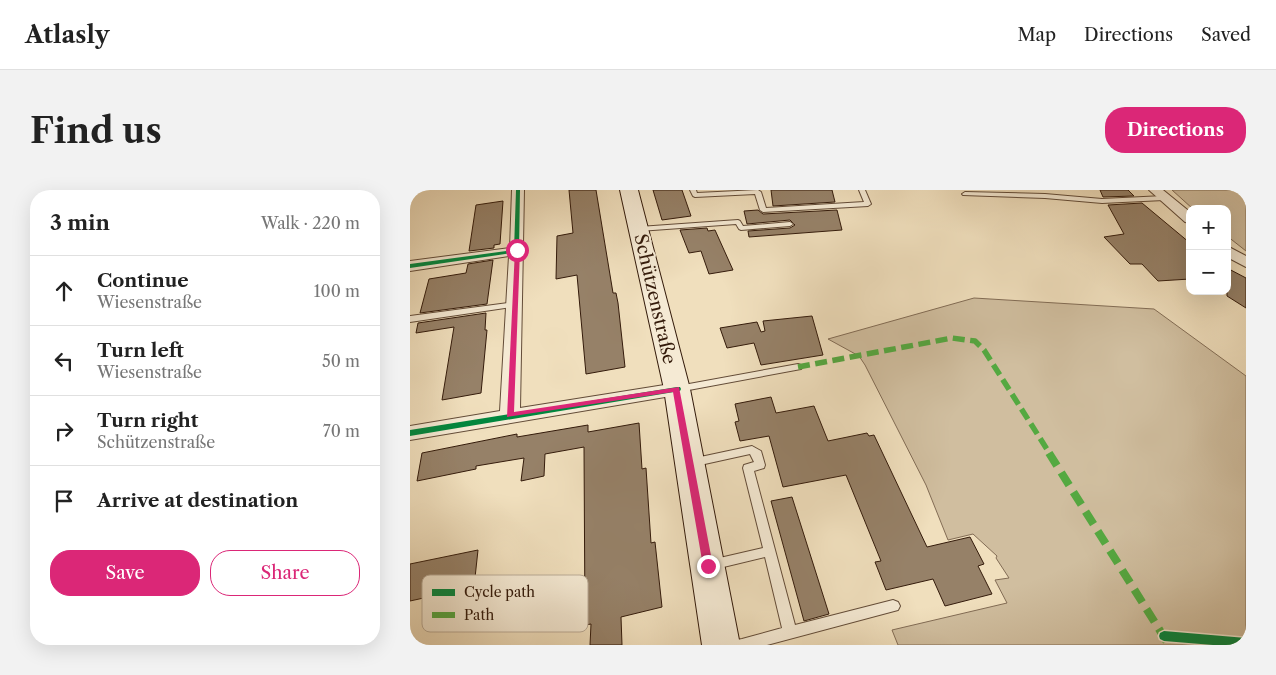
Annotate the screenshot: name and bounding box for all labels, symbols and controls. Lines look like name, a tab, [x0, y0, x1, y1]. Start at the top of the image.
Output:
text: Atlasly	[25, 20, 109, 49]
text: Map	[1017, 24, 1056, 46]
text: Directions	[1084, 24, 1173, 46]
text: Saved	[1201, 24, 1251, 46]
button: Directions	[1105, 107, 1246, 153]
text: Find us	[30, 109, 162, 152]
map controls	[1186, 205, 1231, 295]
button: +	[1186, 205, 1231, 250]
text: 3 min	[50, 210, 110, 235]
text: Walk · 220 m	[261, 213, 360, 233]
street label: Schützenstraße	[629, 232, 681, 366]
route start	[506, 239, 529, 262]
button: −	[1186, 250, 1231, 295]
text: Continue	[97, 269, 189, 292]
icon: ahead	[50, 277, 78, 305]
text: 100 m	[314, 281, 360, 301]
text: Wiesenstraße	[97, 292, 202, 312]
text: Turn left	[97, 339, 184, 362]
icon: left	[50, 347, 78, 375]
text: 50 m	[322, 351, 360, 371]
text: Wiesenstraße	[97, 362, 202, 382]
text: Turn right	[97, 409, 198, 432]
icon: right	[50, 417, 78, 445]
text: 70 m	[323, 421, 360, 441]
text: Schützenstraße	[97, 432, 215, 452]
icon: arrive	[50, 487, 78, 515]
text: Arrive at destination	[97, 489, 298, 512]
button: Save	[50, 550, 200, 596]
button: Share	[210, 550, 360, 596]
route end	[697, 555, 720, 578]
legend	[422, 575, 588, 632]
text: Cycle path	[464, 583, 535, 601]
text: Path	[464, 606, 494, 624]

